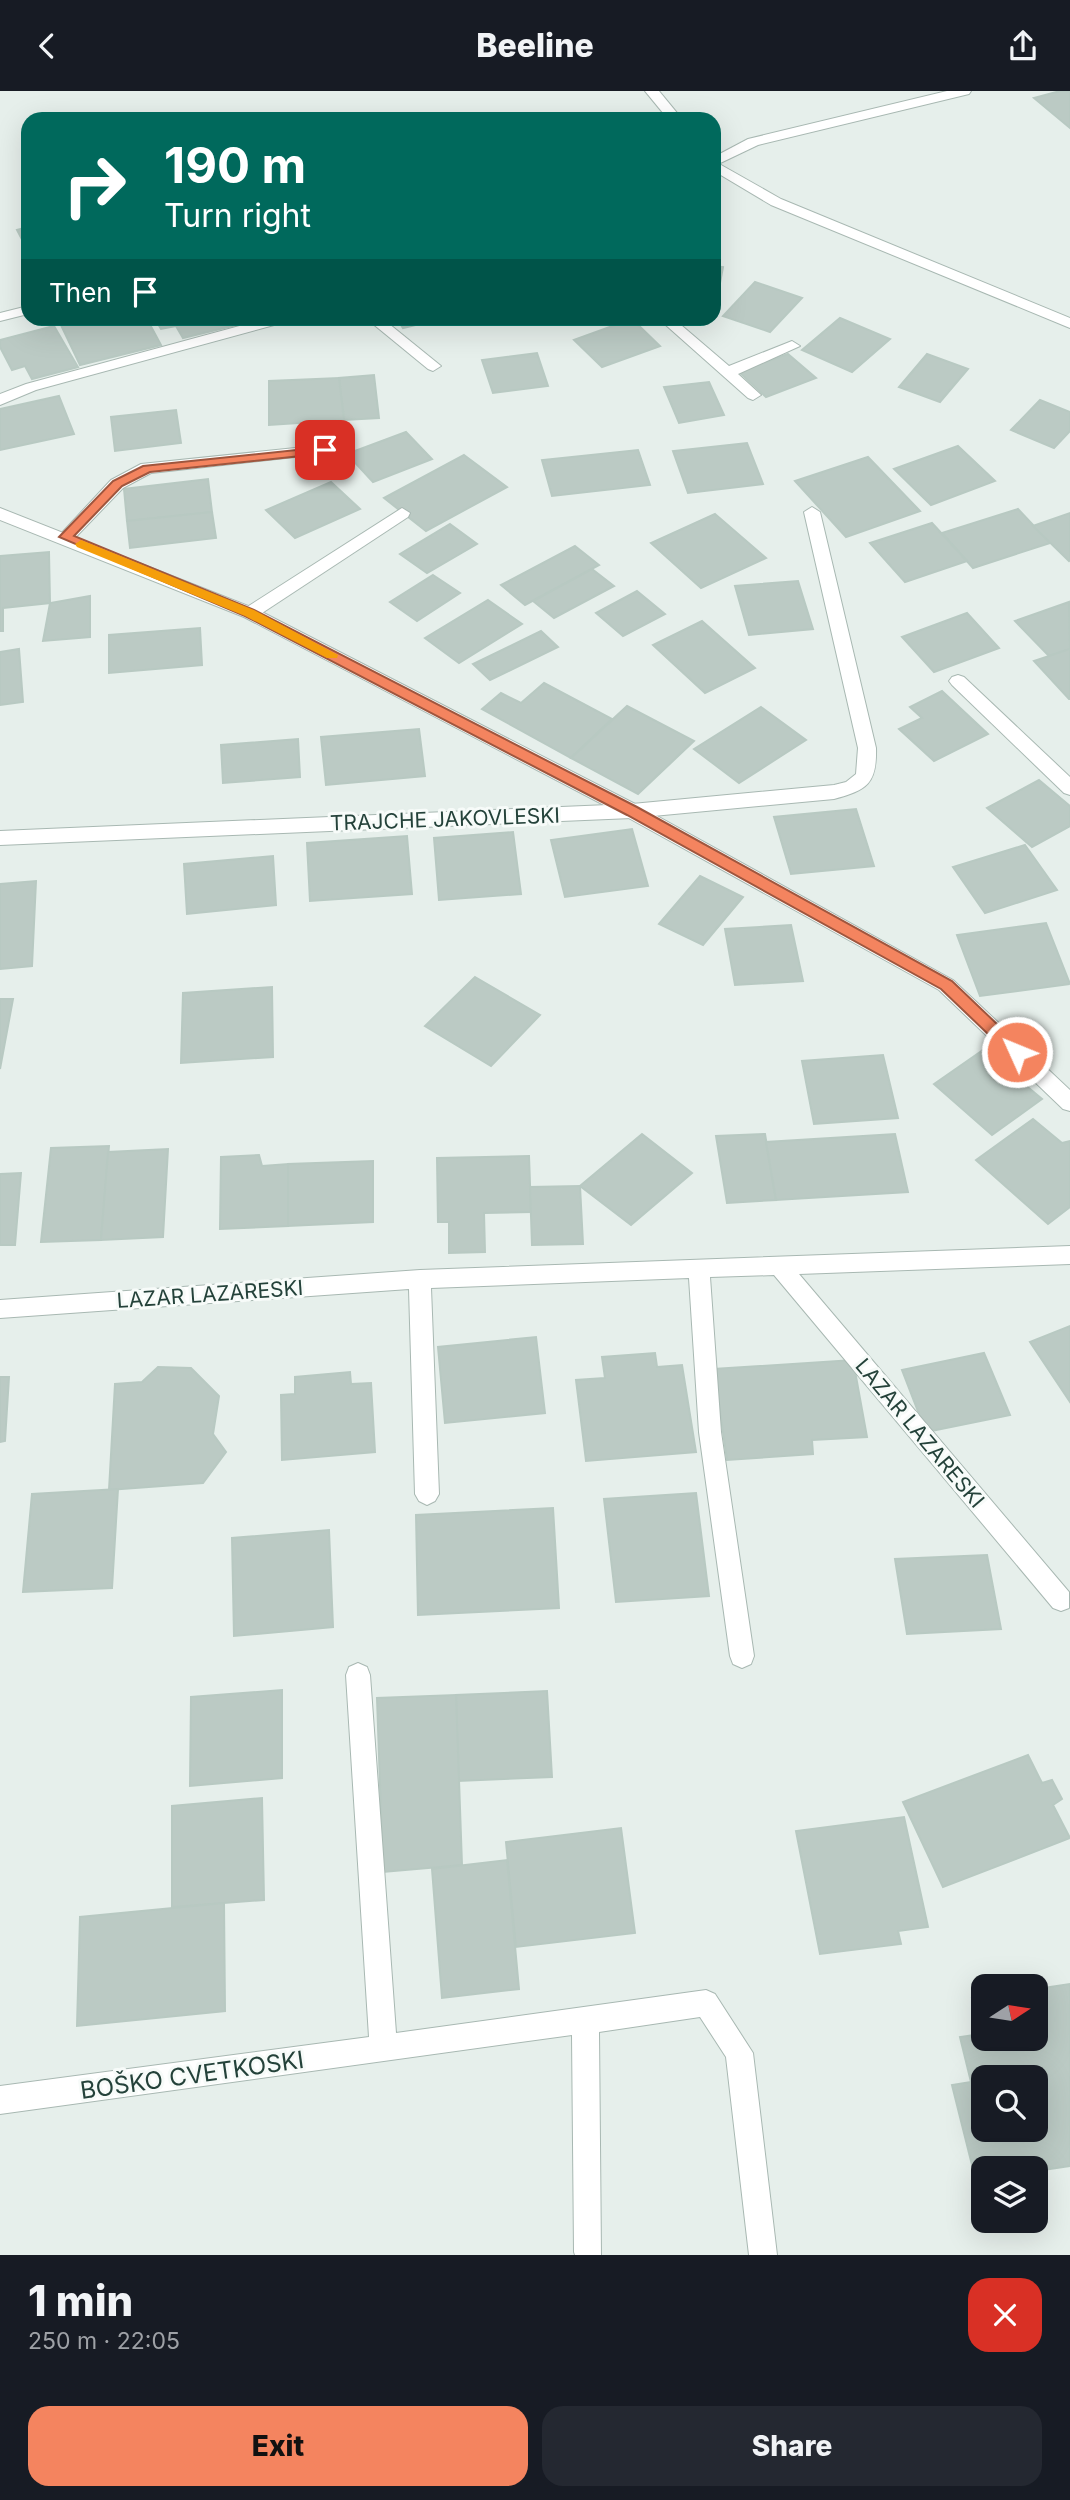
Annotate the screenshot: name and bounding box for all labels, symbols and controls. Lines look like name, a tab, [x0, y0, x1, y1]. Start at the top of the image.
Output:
text: Beeline	[476, 26, 594, 65]
icon: back	[28, 27, 66, 65]
icon: share	[1004, 27, 1042, 65]
text: 190 m	[164, 136, 306, 195]
icon: right	[49, 140, 140, 231]
text: Turn right	[164, 196, 311, 235]
icon: arrive	[126, 273, 164, 311]
text: Then	[49, 277, 112, 308]
pin	[295, 420, 355, 480]
icon: arrive	[306, 431, 344, 469]
street label: TRAJCHE JAKOVLESKI	[330, 802, 560, 836]
position arrow	[980, 1015, 1054, 1089]
street label: LAZAR LAZARESKI	[116, 1275, 304, 1313]
street label: LAZAR LAZARESKI	[850, 1353, 990, 1513]
north arrow	[971, 1974, 1048, 2051]
map controls	[971, 1974, 1048, 2233]
street label: BOŠKO CVETKOSKI	[78, 2044, 306, 2105]
button: search	[971, 2065, 1048, 2142]
button: layers	[971, 2156, 1048, 2233]
text: 1 min	[28, 2275, 133, 2326]
button: close	[968, 2278, 1042, 2352]
text: 250 m · 22:05	[28, 2327, 180, 2355]
button: Exit	[28, 2406, 528, 2486]
button: Share	[542, 2406, 1042, 2486]

